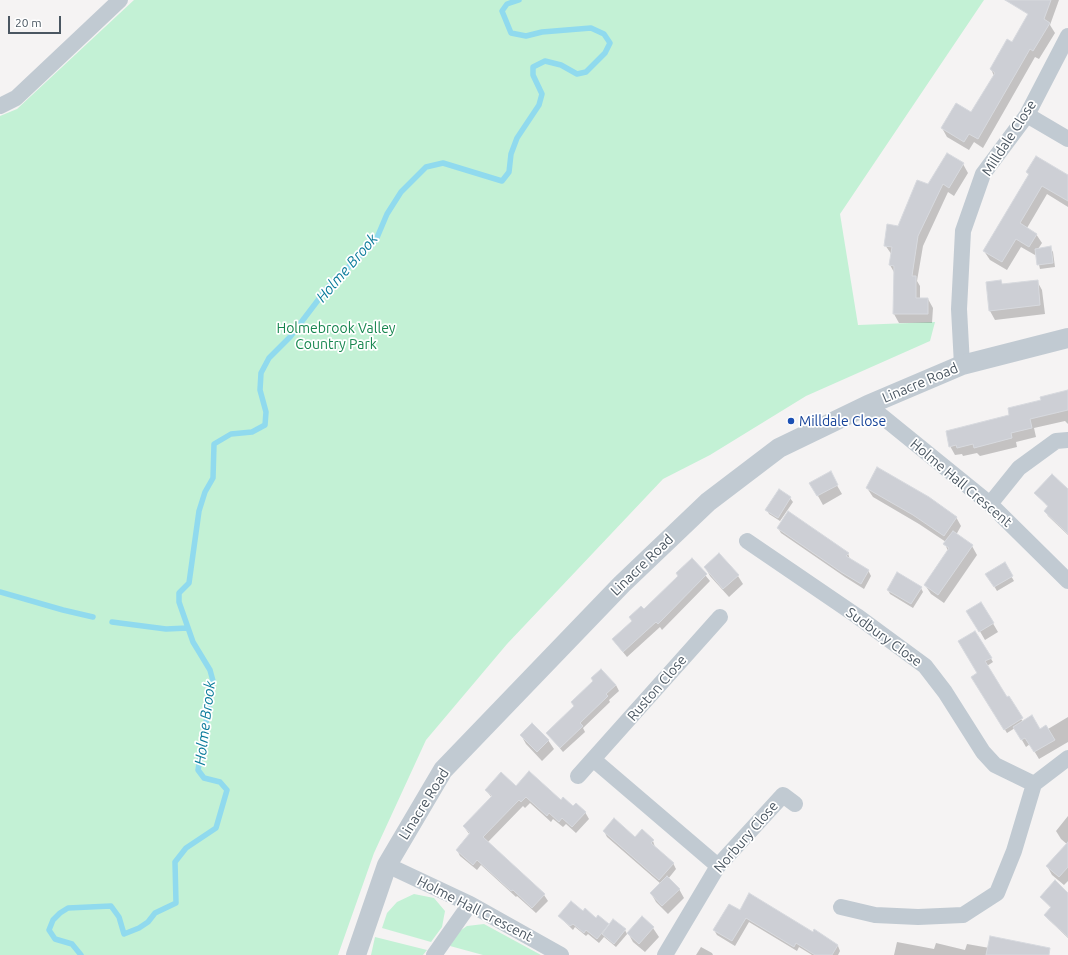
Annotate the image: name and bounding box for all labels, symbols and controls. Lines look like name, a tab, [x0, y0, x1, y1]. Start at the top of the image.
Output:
scale bar	[10, 8, 63, 34]
text: 20 m	[15, 16, 42, 29]
street label: Milldale Close	[978, 97, 1040, 179]
water label: Holme Brook	[312, 230, 382, 306]
park label: Holmebrook Valley Country Park	[276, 320, 396, 352]
street label: Linacre Road	[880, 359, 960, 407]
place label: Milldale Close	[799, 413, 886, 429]
marker: Milldale Close	[786, 416, 796, 426]
street label: Holme Hall Crescent	[907, 436, 1015, 530]
street label: Linacre Road	[607, 531, 677, 599]
street label: Sudbury Close	[843, 604, 925, 670]
street label: Ruston Close	[624, 652, 690, 724]
water label: Holme Brook	[191, 680, 219, 766]
street label: Linacre Road	[395, 765, 453, 843]
street label: Norbury Close	[710, 798, 782, 876]
street label: Holme Hall Crescent	[414, 873, 536, 945]

